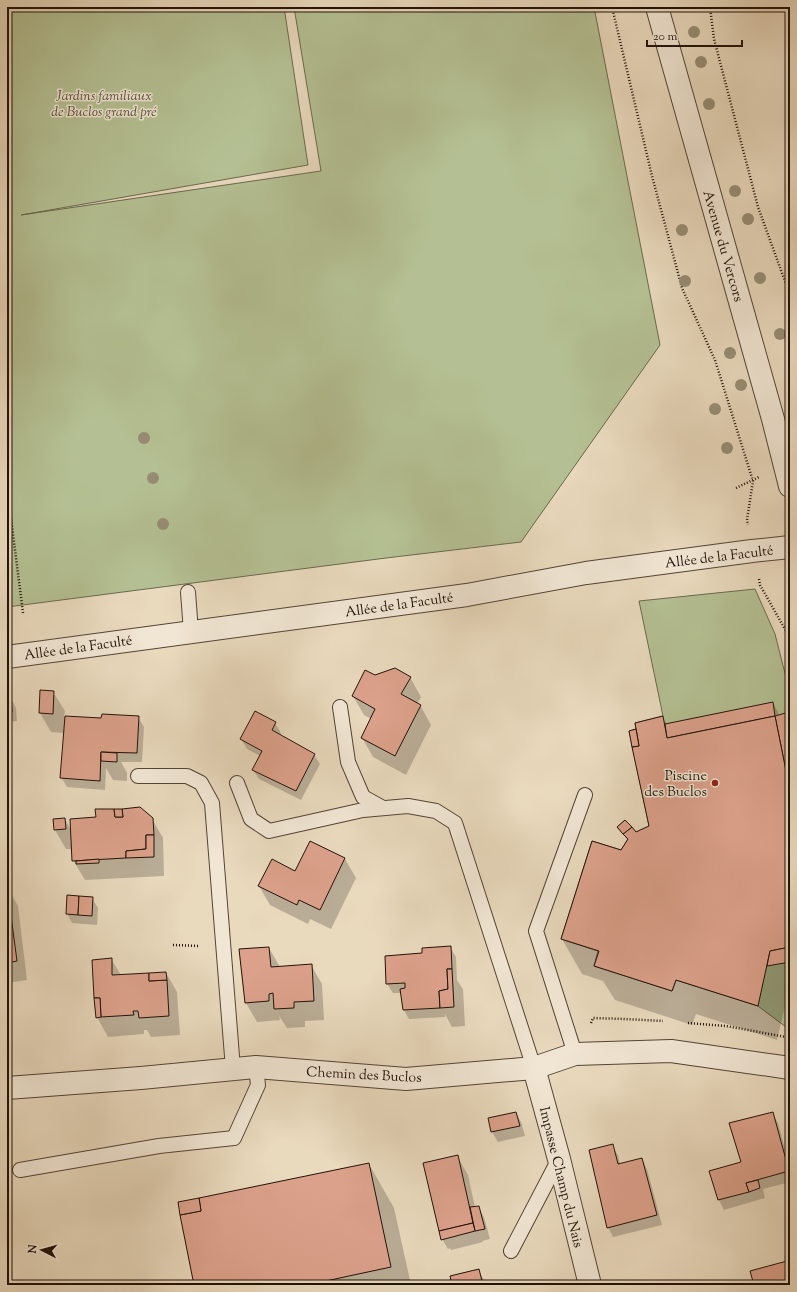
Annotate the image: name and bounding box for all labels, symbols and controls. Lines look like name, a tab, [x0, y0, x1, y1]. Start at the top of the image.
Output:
scale bar	[647, 22, 742, 48]
text: 20 m	[653, 28, 678, 46]
park label: Jardins familiaux de Buclos grand pré	[51, 87, 157, 123]
street label: Avenue du Vercors	[697, 189, 748, 305]
street label: Allée de la Faculté	[664, 541, 775, 575]
street label: Allée de la Faculté	[344, 588, 455, 623]
street label: Allée de la Faculté	[23, 631, 134, 666]
place label: Piscine des Buclos	[644, 767, 707, 803]
marker: Piscine des Buclos	[710, 778, 720, 788]
street label: Chemin des Buclos	[306, 1063, 422, 1089]
street label: Impasse Champ du Nais	[533, 1105, 587, 1250]
north arrow	[22, 1230, 62, 1270]
text: N	[25, 1244, 41, 1255]

